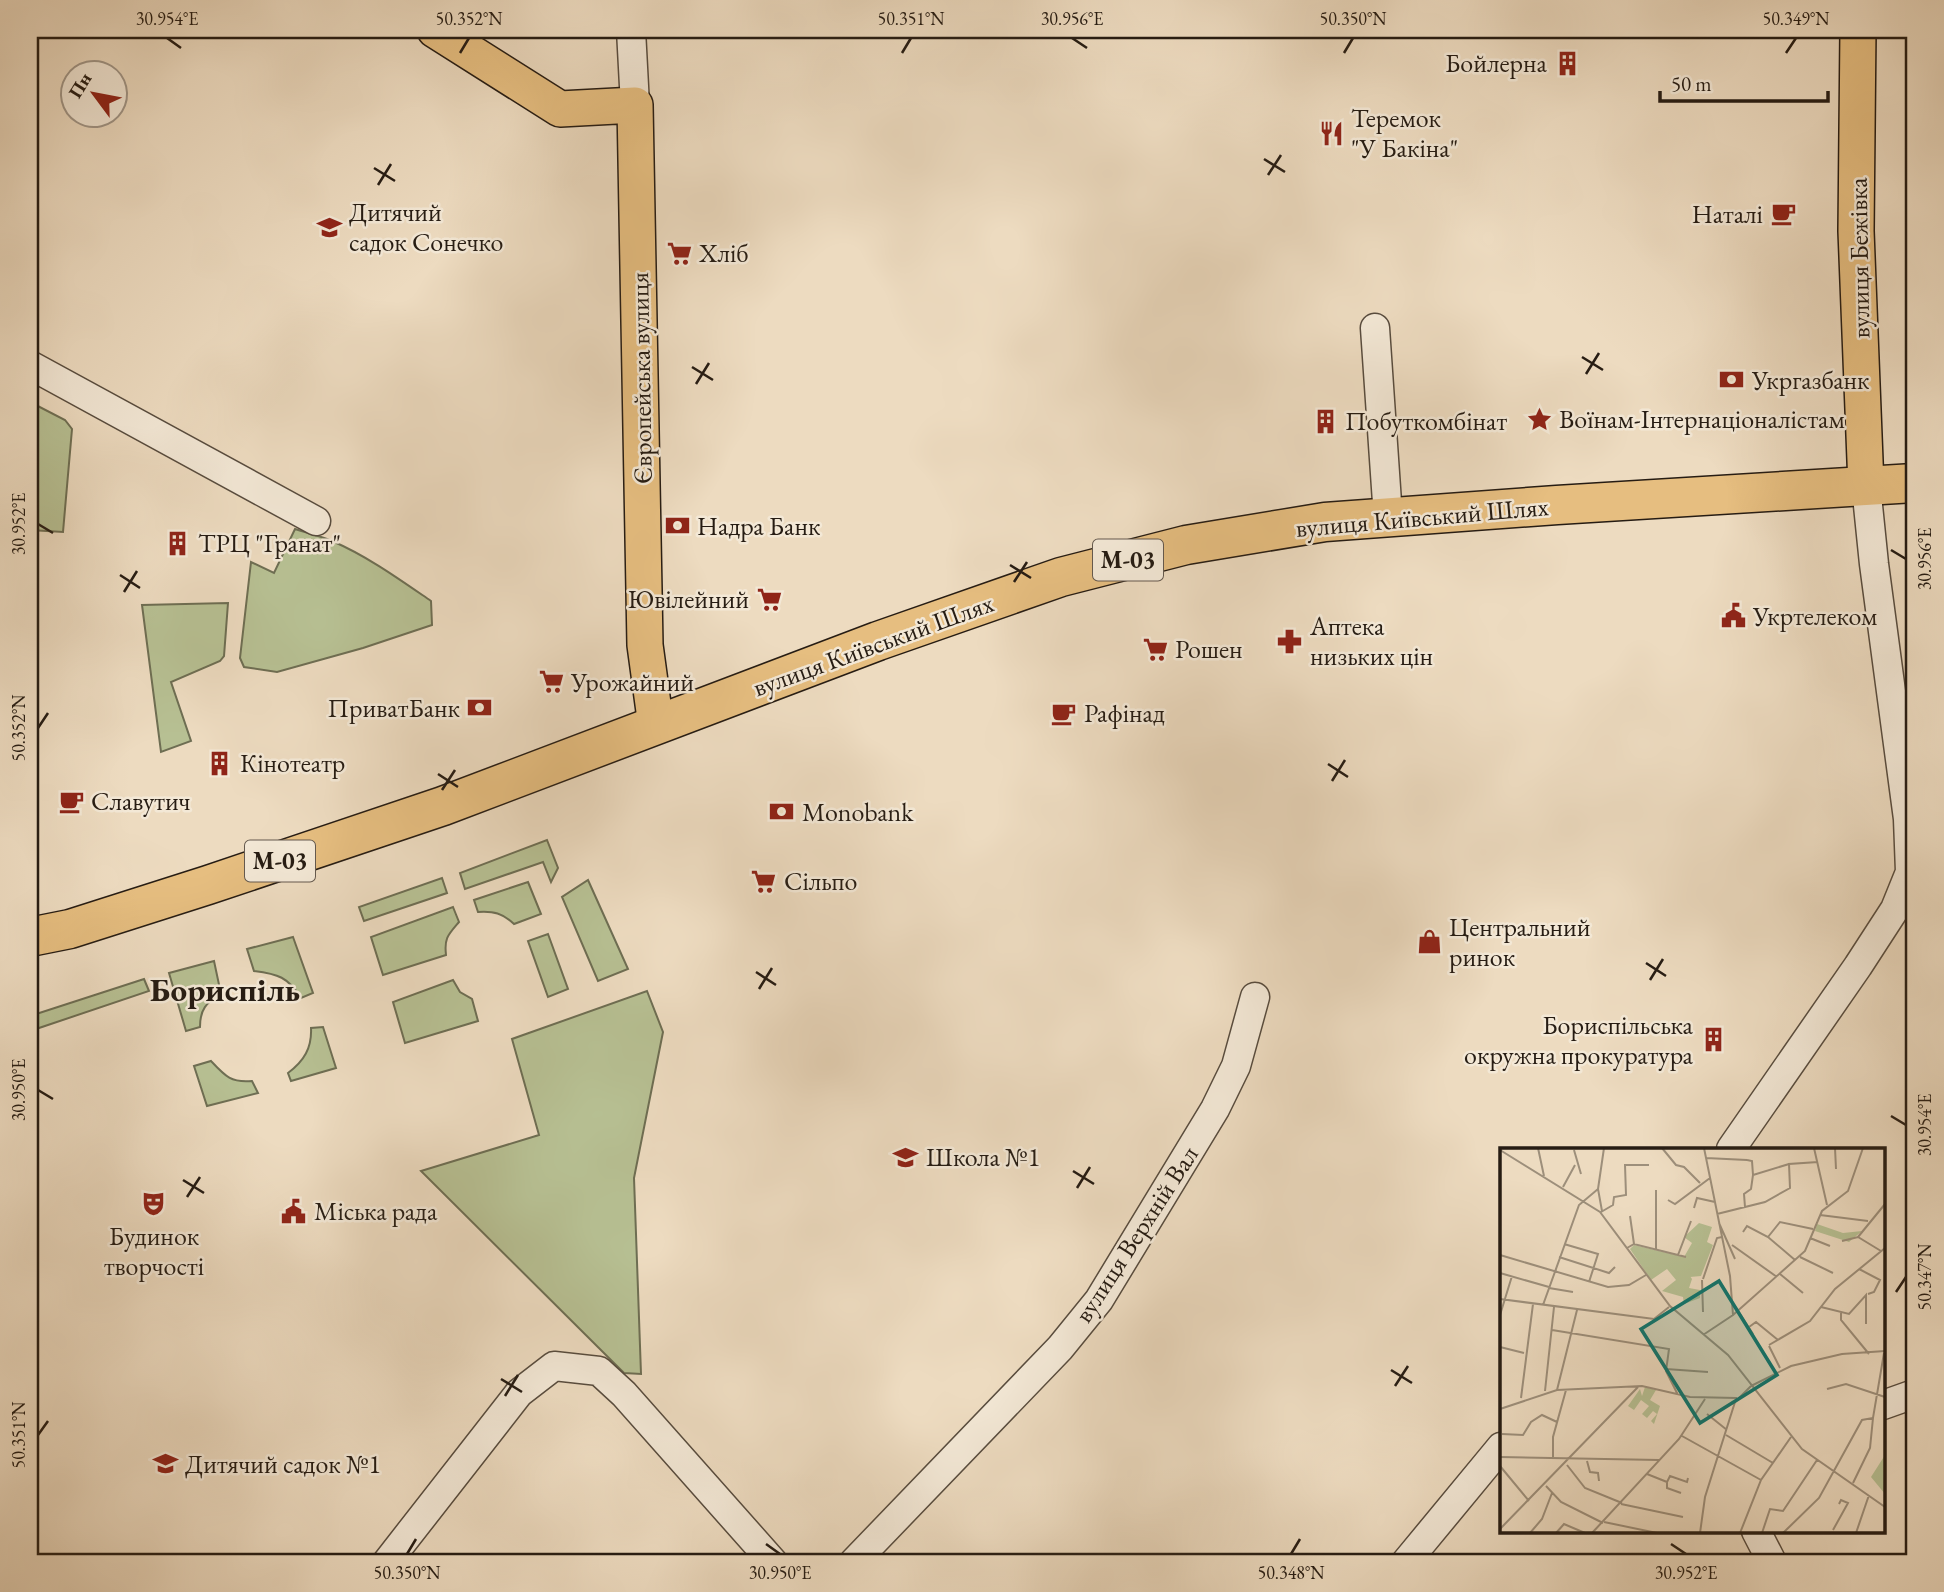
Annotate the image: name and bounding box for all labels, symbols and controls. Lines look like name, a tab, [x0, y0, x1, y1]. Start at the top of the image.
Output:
text: 30.954°E	[136, 7, 198, 30]
text: 50.352°N	[436, 7, 503, 30]
text: 50.351°N	[878, 7, 945, 30]
text: 30.956°E	[1041, 7, 1103, 30]
text: 50.350°N	[1320, 7, 1387, 30]
text: 50.349°N	[1763, 7, 1830, 30]
place label: Бойлерна	[1445, 46, 1548, 80]
building icon: Бойлерна	[1553, 49, 1581, 77]
north arrow	[60, 60, 130, 130]
scale bar	[1660, 60, 1828, 104]
text: Пн	[63, 68, 98, 103]
text: 50 m	[1671, 70, 1712, 97]
place label: Теремок "У Бакiна"	[1351, 101, 1458, 165]
restaurant icon: Теремок "У Бакiна"	[1317, 119, 1345, 147]
street label: вулиця Бежівка	[1841, 177, 1877, 339]
place label: Дитячий садок Сонечко	[349, 195, 503, 259]
place label: Наталі	[1692, 197, 1763, 231]
cafe icon: Наталі	[1769, 200, 1797, 228]
school or university icon: Дитячий садок Сонечко	[315, 213, 343, 241]
place label: Хліб	[698, 236, 749, 270]
supermarket icon: Хліб	[665, 239, 693, 267]
street label: Європейська вулиця	[622, 272, 660, 484]
place label: Укргазбанк	[1751, 363, 1870, 397]
bank icon: Укргазбанк	[1718, 366, 1746, 394]
place label: Воїнам-Інтернаціоналістам	[1559, 402, 1845, 436]
place label: Побуткомбінат	[1345, 404, 1507, 438]
place icon: Воїнам-Інтернаціоналістам	[1525, 405, 1553, 433]
building icon: Побуткомбінат	[1311, 407, 1339, 435]
street label: вулиця Київський Шлях	[1294, 489, 1551, 545]
text: 30.952°E	[7, 493, 30, 555]
place label: Надра Банк	[697, 509, 821, 543]
bank icon: Надра Банк	[663, 512, 691, 540]
place label: ТРЦ "Гранат"	[198, 526, 341, 560]
text: 30.956°E	[1913, 528, 1936, 590]
building icon: ТРЦ "Гранат"	[164, 529, 192, 557]
road number: М-03	[1093, 540, 1163, 580]
place label: Ювілейний	[628, 582, 749, 616]
street label: вулиця Київський Шлях	[748, 585, 999, 704]
supermarket icon: Ювілейний	[755, 585, 783, 613]
place label: Укртелеком	[1752, 599, 1877, 633]
public building icon: Укртелеком	[1719, 602, 1747, 630]
place label: Аптека низьких цін	[1309, 609, 1433, 673]
pharmacy icon: Аптека низьких цін	[1276, 627, 1304, 655]
place label: Рошен	[1175, 632, 1243, 666]
supermarket icon: Рошен	[1141, 635, 1169, 663]
place label: Урожайний	[570, 665, 694, 699]
supermarket icon: Урожайний	[537, 668, 565, 696]
place label: ПриватБанк	[328, 691, 461, 725]
text: 50.352°N	[7, 694, 30, 761]
bank icon: ПриватБанк	[466, 694, 494, 722]
place label: Рафінад	[1084, 696, 1165, 730]
cafe icon: Рафінад	[1050, 699, 1078, 727]
place label: Кінотеатр	[240, 746, 345, 780]
building icon: Кінотеатр	[206, 749, 234, 777]
place label: Славутич	[91, 784, 191, 818]
cafe icon: Славутич	[57, 787, 85, 815]
place label: Monobank	[802, 795, 914, 829]
bank icon: Monobank	[768, 798, 796, 826]
road number: М-03	[245, 840, 315, 882]
place label: Сільпо	[784, 864, 857, 898]
supermarket icon: Сільпо	[750, 867, 778, 895]
place label: Центральний ринок	[1449, 910, 1591, 974]
shop icon: Центральний ринок	[1415, 928, 1443, 956]
district label: Бориспіль	[150, 968, 300, 1011]
place label: Бориспільська окружна прокуратура	[1464, 1008, 1694, 1072]
building icon: Бориспільська окружна прокуратура	[1699, 1026, 1727, 1054]
text: 30.950°E	[7, 1059, 30, 1121]
text: 30.954°E	[1913, 1094, 1936, 1156]
street label: вулиця Верхній Вал	[1066, 1139, 1206, 1329]
place label: Школа №1	[926, 1140, 1040, 1174]
school or university icon: Школа №1	[892, 1143, 920, 1171]
inset map	[1500, 1148, 1884, 1532]
theatre icon: Будинок творчості	[140, 1190, 168, 1218]
place label: Міська рада	[314, 1194, 438, 1228]
public building icon: Міська рада	[280, 1197, 308, 1225]
place label: Будинок творчості	[104, 1219, 204, 1283]
text: 50.347°N	[1913, 1243, 1936, 1310]
text: 50.351°N	[7, 1401, 30, 1468]
place label: Дитячий садок №1	[185, 1447, 381, 1481]
school or university icon: Дитячий садок №1	[151, 1450, 179, 1478]
text: 50.350°N	[374, 1561, 441, 1584]
text: 30.950°E	[749, 1561, 811, 1584]
text: 50.348°N	[1258, 1561, 1325, 1584]
text: 30.952°E	[1655, 1561, 1717, 1584]

